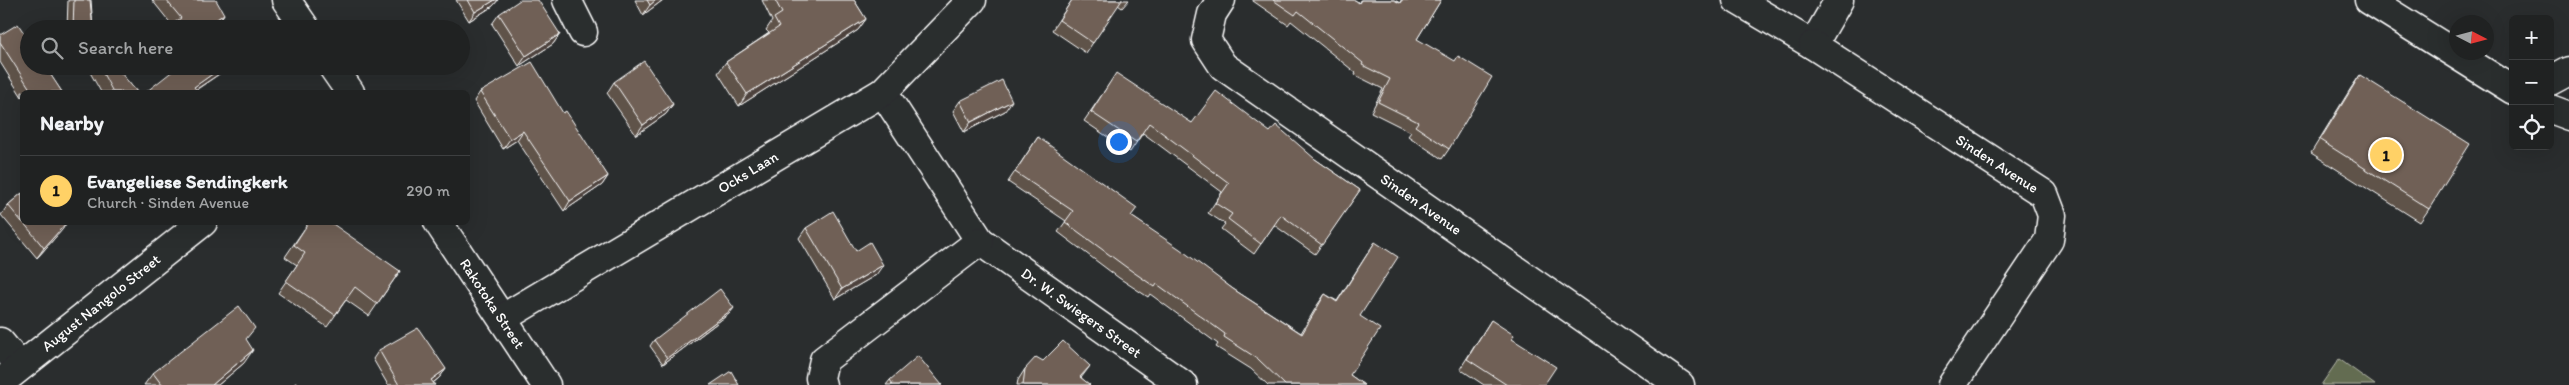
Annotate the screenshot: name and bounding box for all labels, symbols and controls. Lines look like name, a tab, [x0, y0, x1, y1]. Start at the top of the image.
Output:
north arrow	[2449, 15, 2494, 60]
map controls	[2509, 15, 2554, 150]
button: +	[2509, 15, 2554, 60]
search box	[20, 20, 470, 75]
icon: search	[38, 34, 66, 62]
text: Search here	[78, 36, 173, 59]
button: −	[2509, 60, 2554, 105]
button: locate	[2509, 105, 2554, 150]
text: Nearby	[40, 110, 104, 135]
your location	[1106, 129, 1132, 155]
street label: Sinden Avenue	[1952, 130, 2042, 197]
pin: 1	[2370, 136, 2402, 174]
street label: Ocks Laan	[715, 147, 782, 197]
text: Evangeliese Sendingkerk	[87, 170, 287, 193]
street label: Sinden Avenue	[1377, 170, 1465, 239]
text: 1	[52, 181, 60, 200]
text: 290 m	[406, 181, 450, 200]
text: Church · Sinden Avenue	[87, 193, 249, 212]
street label: August Nangolo Street	[38, 250, 164, 355]
street label: Rakotoka Street	[456, 255, 529, 352]
street label: Dr. W. Swiegers Street	[1018, 264, 1145, 362]

